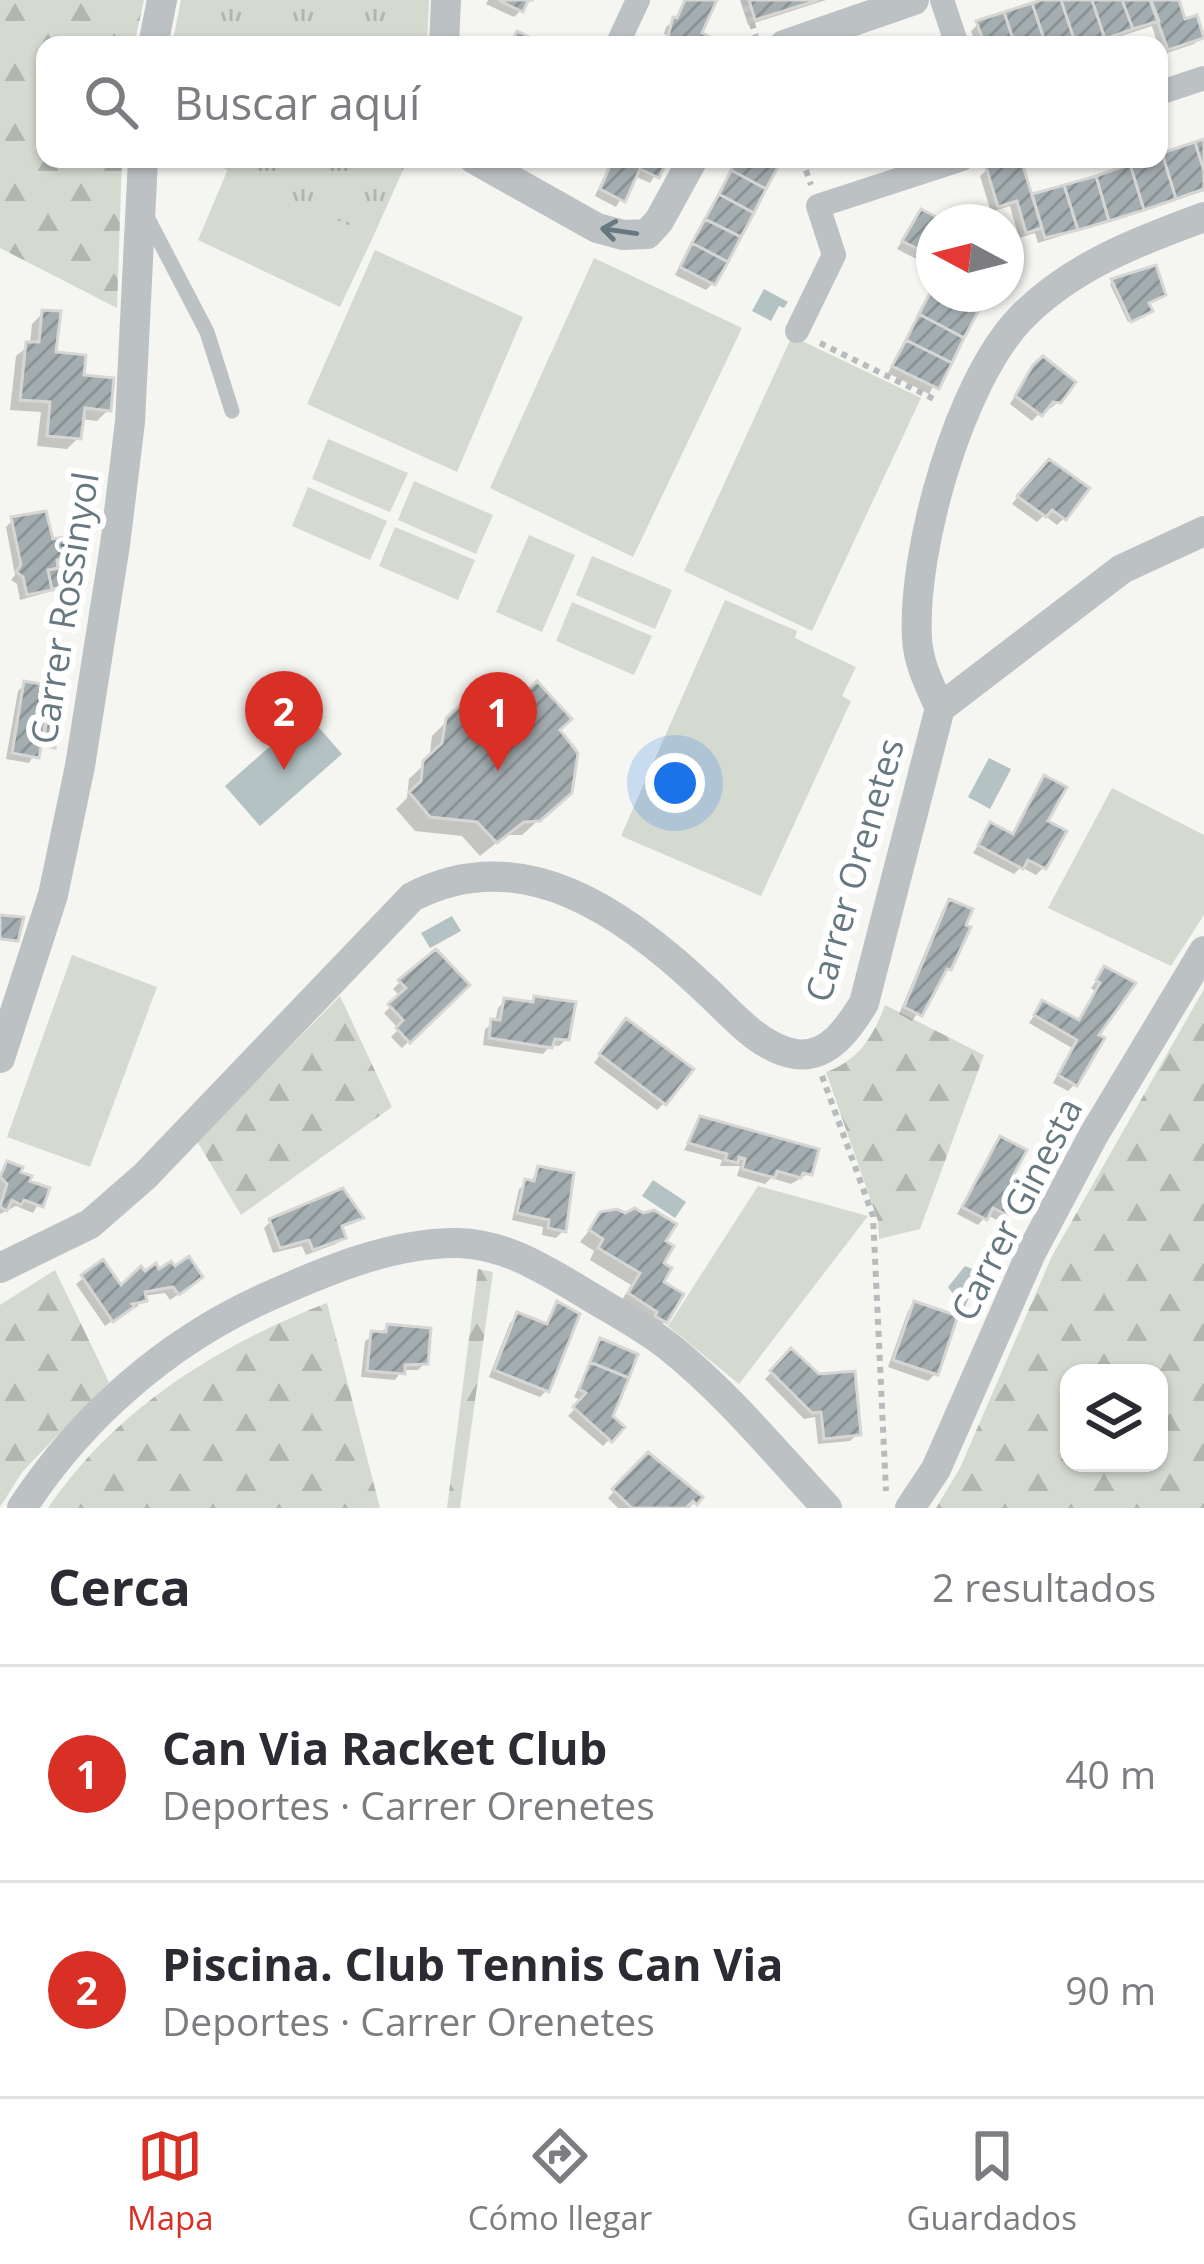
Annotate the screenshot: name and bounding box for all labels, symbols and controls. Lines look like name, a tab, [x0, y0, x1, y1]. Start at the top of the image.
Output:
search box	[36, 36, 1168, 168]
icon: search	[78, 69, 144, 135]
text: Buscar aquí	[174, 72, 420, 133]
north arrow	[916, 204, 1024, 312]
one-way arrow	[600, 220, 639, 242]
street label: Carrer Rossinyol	[18, 469, 110, 747]
pin: 2	[245, 671, 323, 770]
pin: 1	[459, 672, 537, 771]
street label: Carrer Orenetes	[793, 733, 915, 1007]
your location	[645, 753, 705, 813]
street label: Carrer Ginesta	[939, 1089, 1093, 1329]
map controls	[1060, 1364, 1168, 1472]
button: layers	[1060, 1364, 1168, 1472]
text: Cerca	[48, 1551, 191, 1621]
text: 2 resultados	[932, 1560, 1156, 1613]
text: Can Via Racket Club	[162, 1717, 607, 1778]
text: 1	[76, 1747, 98, 1800]
text: 40 m	[1065, 1747, 1156, 1800]
text: Deportes · Carrer Orenetes	[162, 1778, 655, 1831]
text: Piscina. Club Tennis Can Via	[162, 1933, 784, 1994]
text: 2	[76, 1963, 98, 2016]
text: 90 m	[1065, 1963, 1156, 2016]
text: Deportes · Carrer Orenetes	[162, 1994, 655, 2047]
tab: Mapa	[127, 2123, 214, 2240]
tab: Cómo llegar	[468, 2123, 652, 2240]
tab: Guardados	[907, 2123, 1077, 2240]

